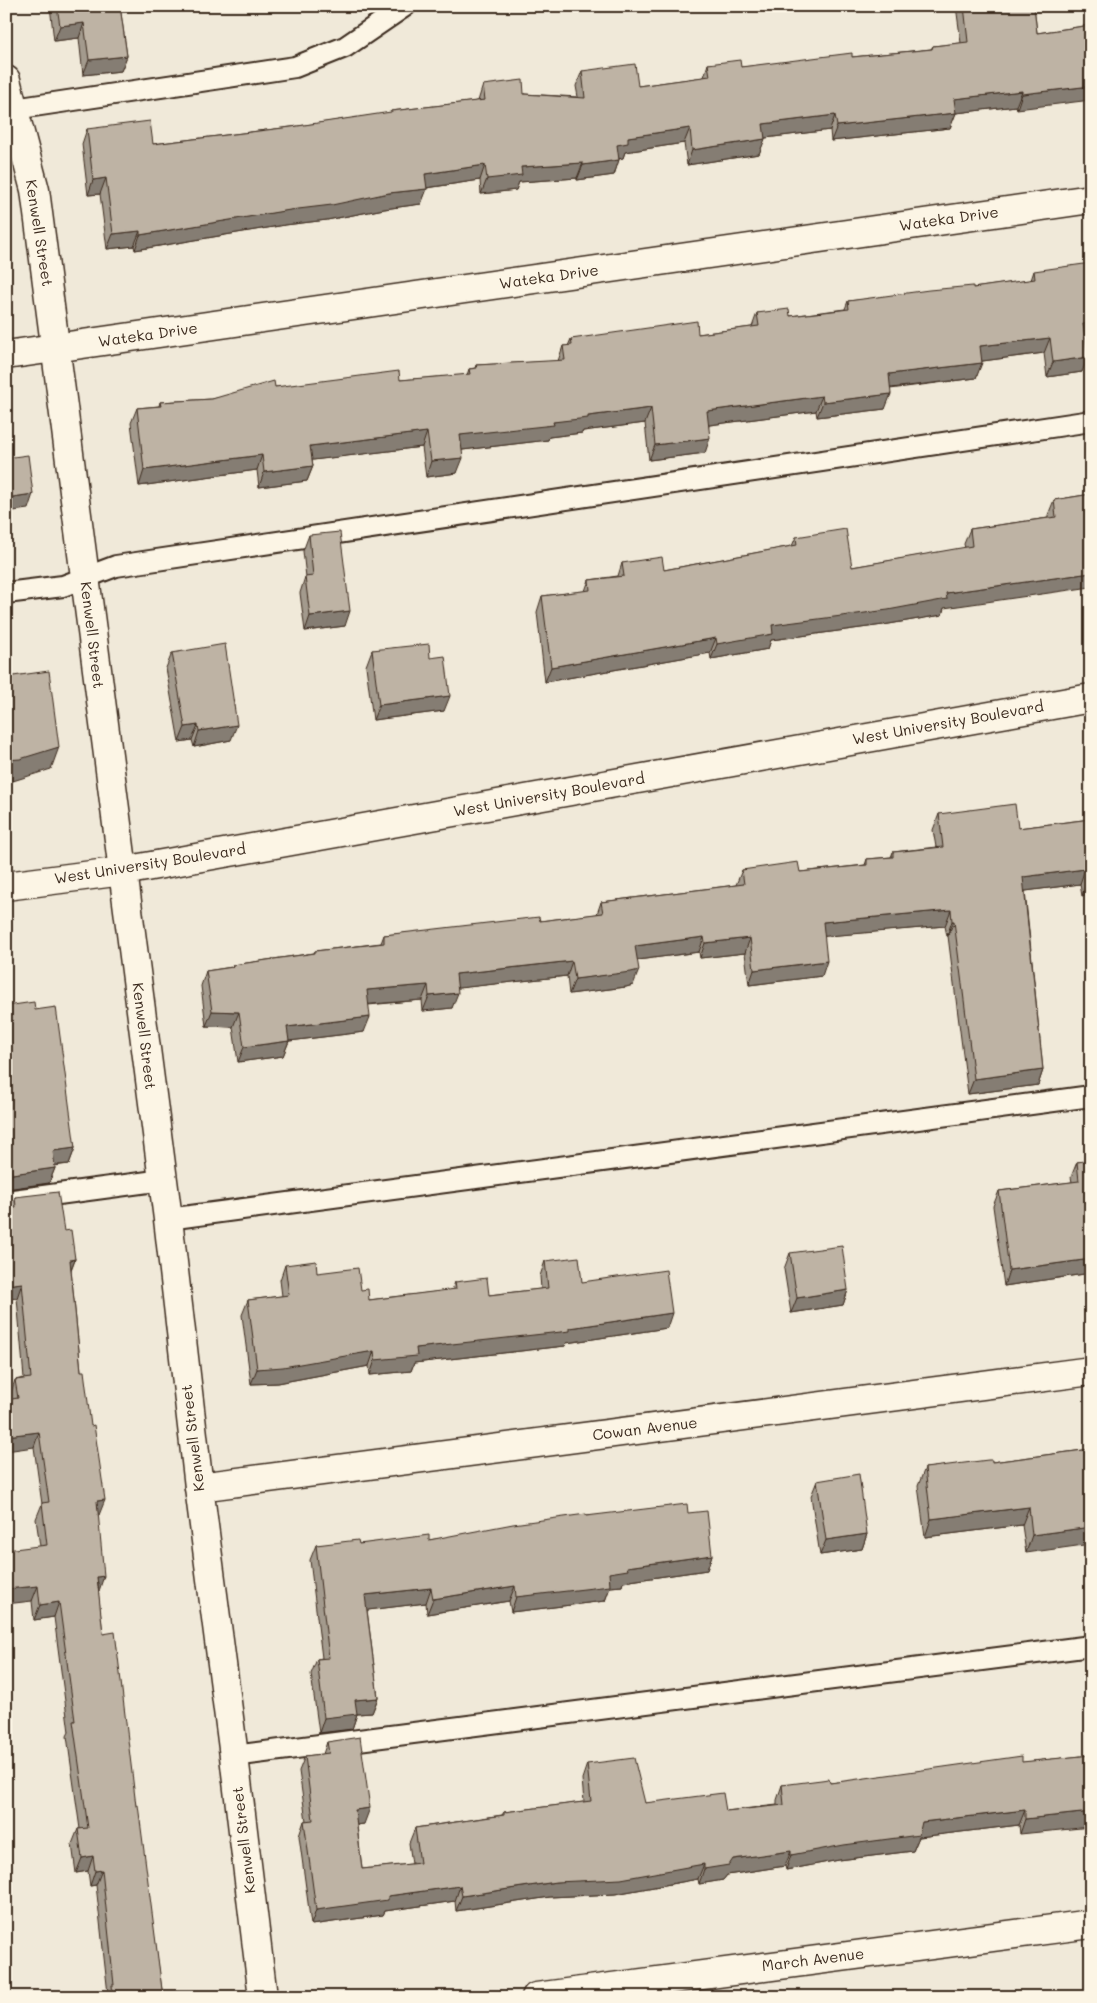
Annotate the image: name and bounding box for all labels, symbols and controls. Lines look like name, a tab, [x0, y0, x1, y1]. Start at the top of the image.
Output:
street label: Kenwell Street	[22, 178, 58, 288]
street label: Wateka Drive	[898, 201, 1000, 235]
street label: Wateka Drive	[498, 259, 600, 293]
street label: Wateka Drive	[97, 317, 199, 351]
street label: Kenwell Street	[77, 580, 109, 690]
street label: West University Boulevard	[851, 695, 1045, 749]
street label: West University Boulevard	[452, 767, 646, 821]
street label: West University Boulevard	[53, 838, 247, 888]
street label: Kenwell Street	[129, 981, 161, 1091]
street label: Kenwell Street	[176, 1383, 208, 1493]
street label: Cowan Avenue	[591, 1412, 699, 1444]
street label: Kenwell Street	[227, 1785, 259, 1895]
street label: March Avenue	[761, 1943, 865, 1975]

